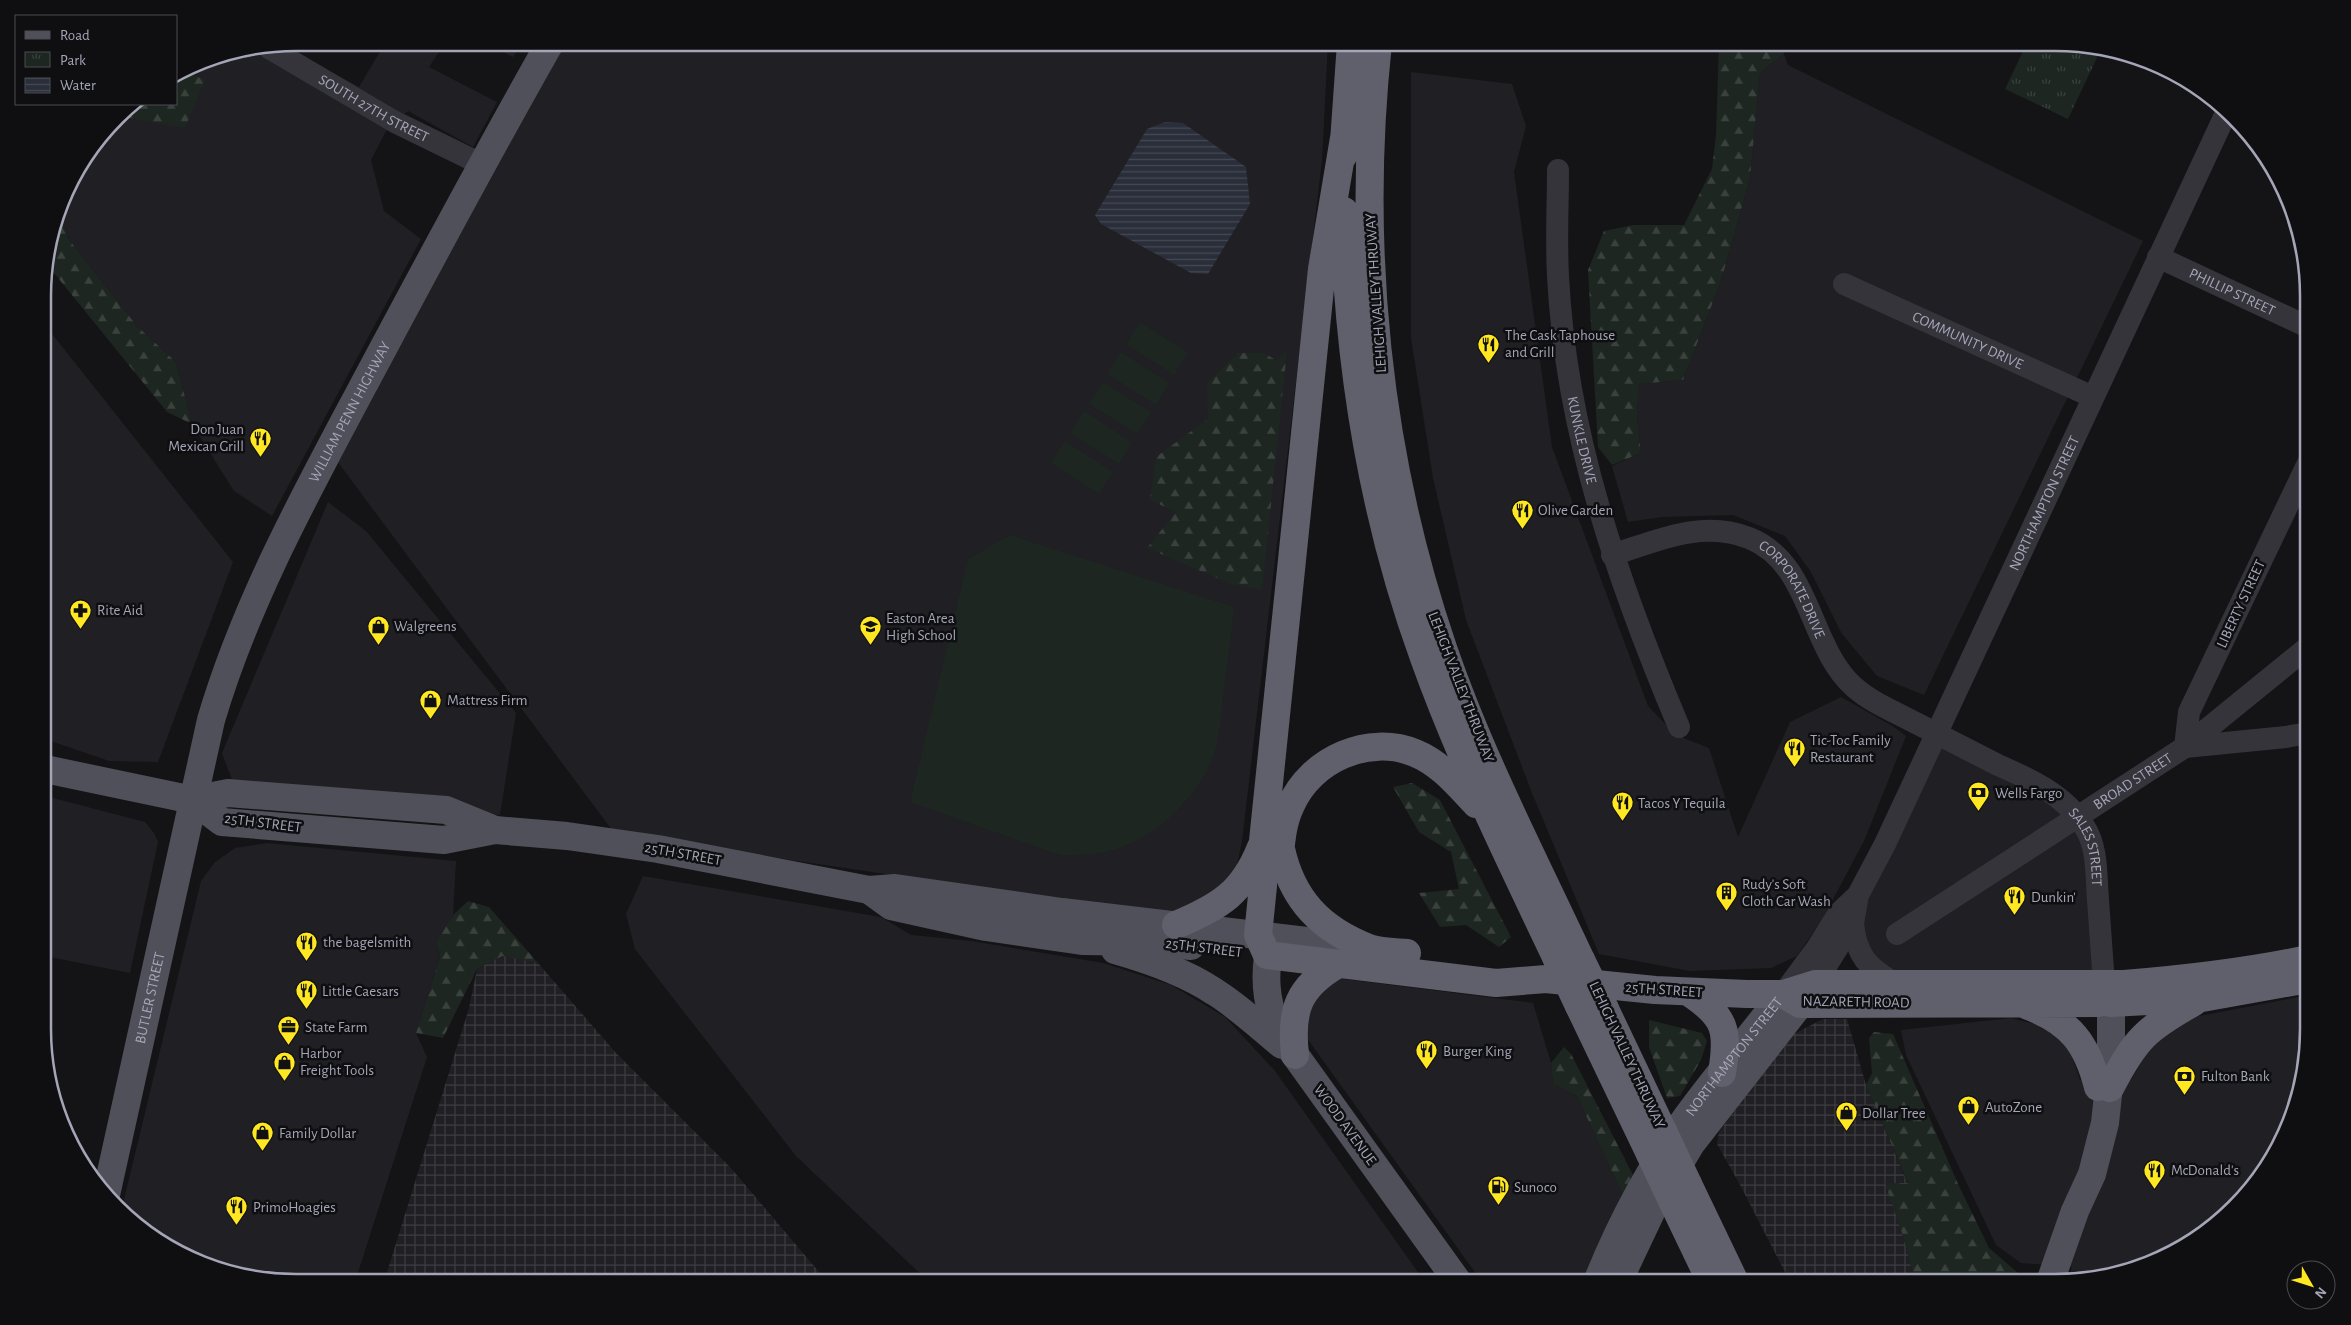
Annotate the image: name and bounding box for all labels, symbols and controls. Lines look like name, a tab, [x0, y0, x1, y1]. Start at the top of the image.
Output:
legend	[15, 15, 178, 105]
text: Road	[60, 28, 90, 43]
text: Park	[60, 53, 86, 68]
street label: SOUTH 27TH STREET	[316, 71, 432, 145]
text: Water	[60, 78, 96, 93]
street label: LEHIGH VALLEY THRUWAY	[1363, 213, 1389, 373]
street label: PHILLIP STREET	[2187, 265, 2278, 318]
street label: COMMUNITY DRIVE	[1910, 309, 2025, 372]
place label: The Cask Taphouse and Grill	[1505, 328, 1615, 360]
restaurant icon: The Cask Taphouse and Grill	[1477, 332, 1501, 363]
street label: WILLIAM PENN HIGHWAY	[306, 339, 393, 485]
street label: KUNKLE DRIVE	[1565, 395, 1599, 485]
place label: Don Juan Mexican Grill	[168, 422, 244, 454]
restaurant icon: Don Juan Mexican Grill	[248, 426, 272, 457]
street label: NORTHAMPTON STREET	[2006, 433, 2082, 573]
restaurant icon: Olive Garden	[1510, 498, 1534, 529]
place label: Olive Garden	[1538, 503, 1613, 518]
street label: CORPORATE DRIVE	[1756, 537, 1828, 640]
street label: LIBERTY STREET	[2214, 557, 2268, 650]
pharmacy icon: Rite Aid	[69, 598, 93, 629]
place label: Rite Aid	[97, 603, 143, 618]
street label: LEHIGH VALLEY THRUWAY	[1425, 610, 1497, 764]
place label: Easton Area High School	[886, 611, 956, 643]
shop icon: Walgreens	[366, 614, 390, 645]
school or university icon: Easton Area High School	[858, 615, 882, 646]
place label: Walgreens	[394, 619, 456, 634]
shop icon: Mattress Firm	[419, 688, 443, 719]
place label: Mattress Firm	[447, 693, 528, 708]
place label: Tic-Toc Family Restaurant	[1810, 733, 1891, 765]
restaurant icon: Tic-Toc Family Restaurant	[1782, 737, 1806, 768]
street label: BROAD STREET	[2091, 750, 2175, 812]
bank icon: Wells Fargo	[1967, 781, 1991, 812]
place label: Wells Fargo	[1995, 786, 2062, 801]
restaurant icon: Tacos Y Tequila	[1610, 791, 1634, 822]
place label: Tacos Y Tequila	[1638, 796, 1726, 811]
street label: SALES STREET	[2066, 805, 2105, 887]
street label: 25TH STREET	[224, 811, 303, 835]
street label: 25TH STREET	[644, 840, 723, 868]
place label: Rudy's Soft Cloth Car Wash	[1742, 877, 1831, 909]
building icon: Rudy's Soft Cloth Car Wash	[1714, 881, 1738, 912]
restaurant icon: Dunkin'	[2003, 885, 2027, 916]
place label: Dunkin'	[2031, 890, 2076, 905]
restaurant icon: the bagelsmith	[295, 930, 319, 961]
place label: the bagelsmith	[323, 935, 411, 950]
street label: 25TH STREET	[1165, 936, 1244, 960]
street label: BUTLER STREET	[132, 950, 167, 1045]
restaurant icon: Little Caesars	[294, 979, 318, 1010]
street label: LEHIGH VALLEY THRUWAY	[1586, 979, 1668, 1131]
street label: 25TH STREET	[1625, 980, 1704, 1000]
place label: Little Caesars	[322, 984, 399, 999]
street label: NORTHAMPTON STREET	[1683, 994, 1786, 1119]
street label: NAZARETH ROAD	[1802, 994, 1910, 1010]
office icon: State Farm	[277, 1015, 301, 1046]
place label: State Farm	[305, 1020, 367, 1035]
restaurant icon: Burger King	[1415, 1039, 1439, 1070]
place label: Burger King	[1443, 1044, 1513, 1059]
place label: Harbor Freight Tools	[300, 1046, 374, 1078]
shop icon: Harbor Freight Tools	[272, 1050, 296, 1081]
bank icon: Fulton Bank	[2173, 1064, 2197, 1095]
place label: Fulton Bank	[2201, 1069, 2270, 1084]
street label: WOOD AVENUE	[1311, 1082, 1379, 1168]
shop icon: AutoZone	[1957, 1095, 1981, 1126]
place label: AutoZone	[1985, 1100, 2042, 1115]
shop icon: Dollar Tree	[1834, 1101, 1858, 1132]
place label: Dollar Tree	[1862, 1106, 1926, 1121]
shop icon: Family Dollar	[251, 1121, 275, 1152]
place label: Family Dollar	[279, 1126, 356, 1141]
restaurant icon: McDonald's	[2143, 1158, 2167, 1189]
place label: McDonald's	[2171, 1163, 2239, 1178]
fuel station icon: Sunoco	[1486, 1175, 1510, 1206]
place label: Sunoco	[1514, 1180, 1557, 1195]
restaurant icon: PrimoHoagies	[225, 1195, 249, 1226]
place label: PrimoHoagies	[253, 1200, 336, 1215]
north arrow	[2286, 1260, 2336, 1310]
text: N	[2312, 1284, 2329, 1301]

